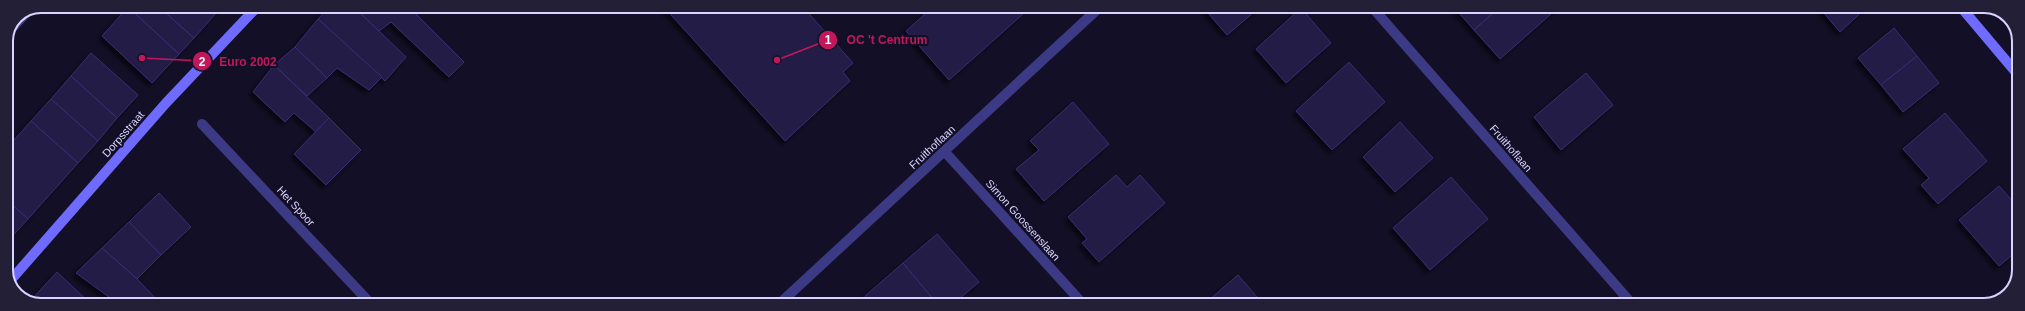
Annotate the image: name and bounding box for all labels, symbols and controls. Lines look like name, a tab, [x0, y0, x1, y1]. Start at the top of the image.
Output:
callout: OC 't Centrum	[818, 28, 935, 52]
text: 1	[825, 33, 832, 47]
text: OC 't Centrum	[847, 33, 927, 47]
callout: Euro 2002	[192, 49, 285, 73]
text: 2	[199, 55, 206, 69]
text: Euro 2002	[219, 55, 277, 69]
street label: Dorpsstraat	[100, 109, 146, 159]
street label: Fruithoflaan	[1487, 122, 1535, 174]
street label: Fruithoflaan	[907, 123, 957, 171]
street label: Simon Goossenslaan	[984, 177, 1062, 263]
street label: Het Spoor	[275, 184, 318, 228]

